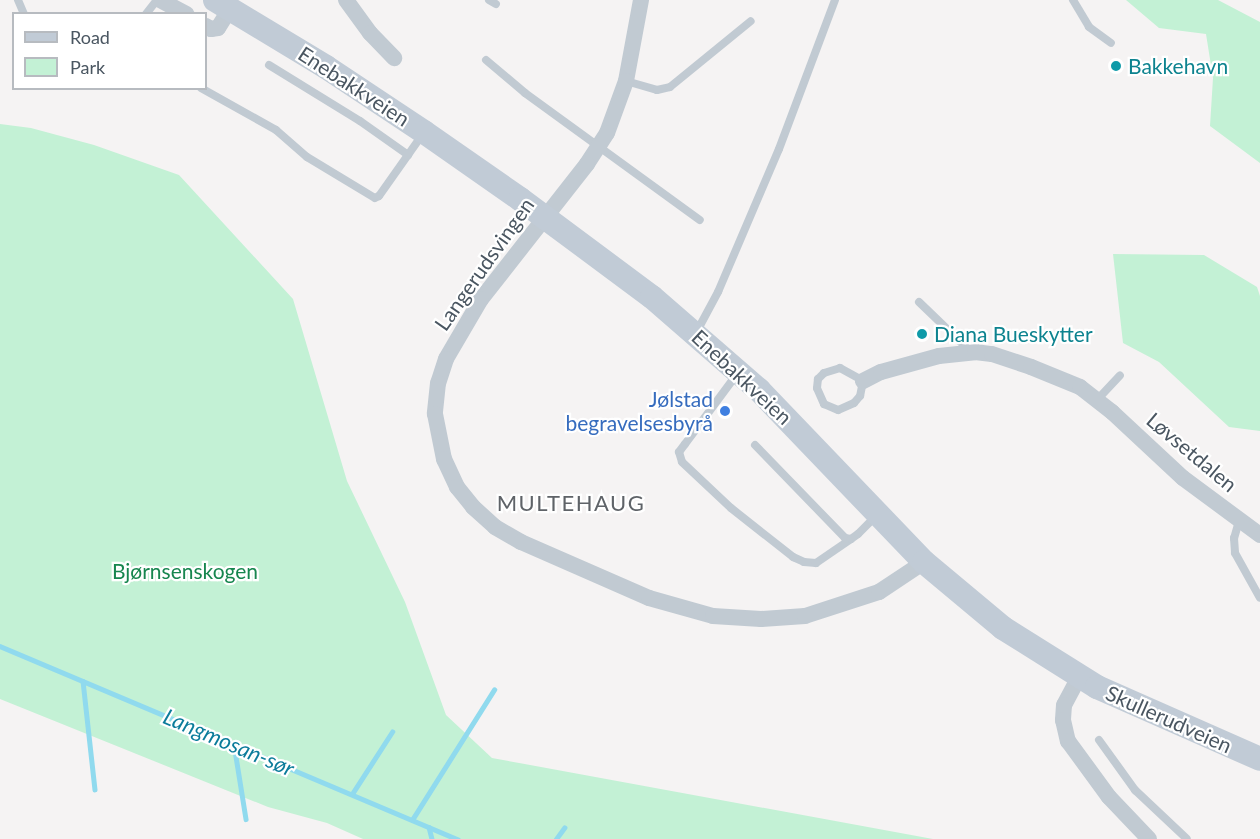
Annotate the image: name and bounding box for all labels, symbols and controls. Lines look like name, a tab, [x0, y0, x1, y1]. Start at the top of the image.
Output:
legend	[12, 12, 207, 90]
text: Road	[70, 26, 110, 48]
street label: Enebakkveien	[294, 41, 414, 131]
place label: Bakkehavn	[1128, 53, 1228, 79]
text: Park	[70, 56, 105, 78]
marker: Bakkehavn	[1109, 59, 1123, 73]
street label: Langerudsvingen	[429, 193, 539, 335]
place label: Diana Bueskytter	[934, 321, 1093, 347]
street label: Enebakkveien	[687, 324, 797, 430]
marker: Diana Bueskytter	[915, 327, 929, 341]
place label: Jølstad begravelsesbyrå	[565, 386, 713, 436]
marker: Jølstad begravelsesbyrå	[718, 404, 732, 418]
street label: Løvsetdalen	[1142, 407, 1242, 497]
district label: MULTEHAUG	[497, 490, 645, 516]
park label: Bjørnsenskogen	[112, 558, 258, 584]
street label: Skullerudveien	[1102, 680, 1236, 758]
water label: Langmosan-sør	[160, 703, 298, 781]

